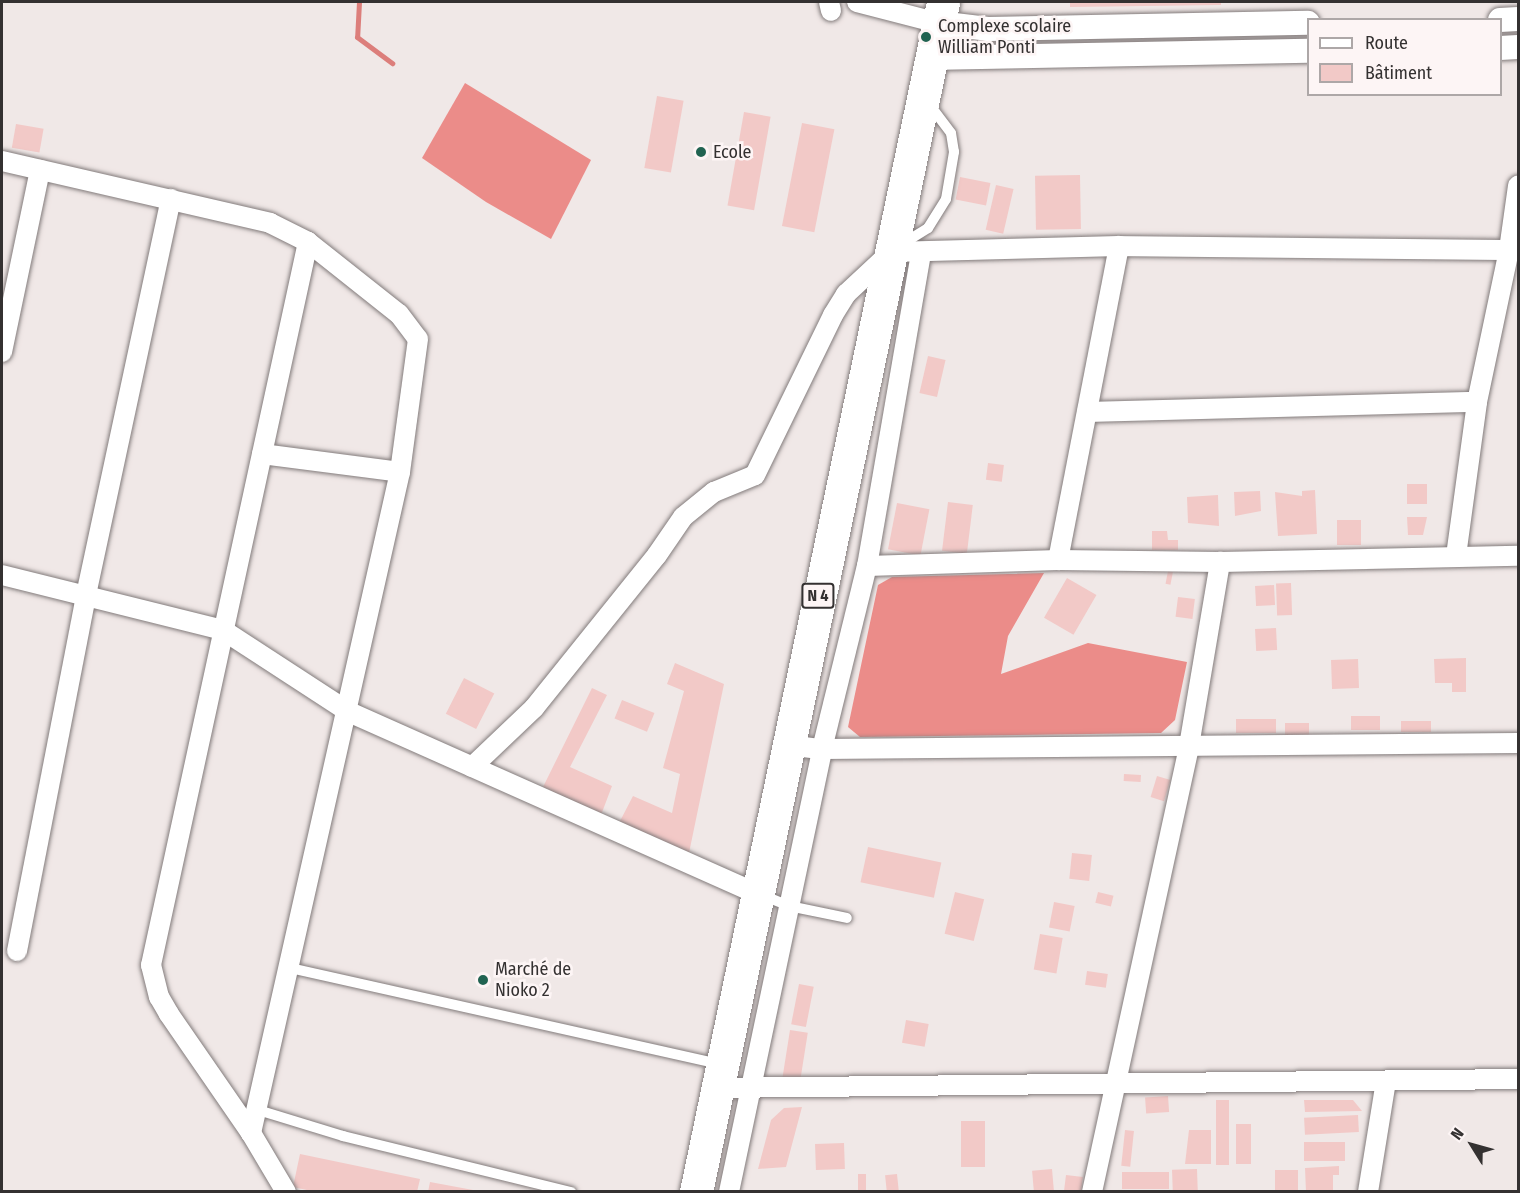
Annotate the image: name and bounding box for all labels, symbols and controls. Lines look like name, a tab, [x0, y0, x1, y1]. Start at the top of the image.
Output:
place label: Complexe scolaire William Ponti	[938, 16, 1071, 58]
legend	[1307, 18, 1502, 96]
marker: Complexe scolaire William Ponti	[919, 30, 933, 44]
text: Route	[1365, 32, 1408, 54]
text: Bâtiment	[1365, 62, 1432, 84]
place label: Ecole	[713, 141, 751, 163]
marker: Ecole	[694, 145, 708, 159]
road number: N 4	[800, 583, 836, 609]
place label: Marché de Nioko 2	[495, 959, 571, 1002]
marker: Marché de Nioko 2	[476, 973, 490, 987]
north arrow	[1442, 1115, 1502, 1175]
text: N	[1447, 1124, 1468, 1143]

